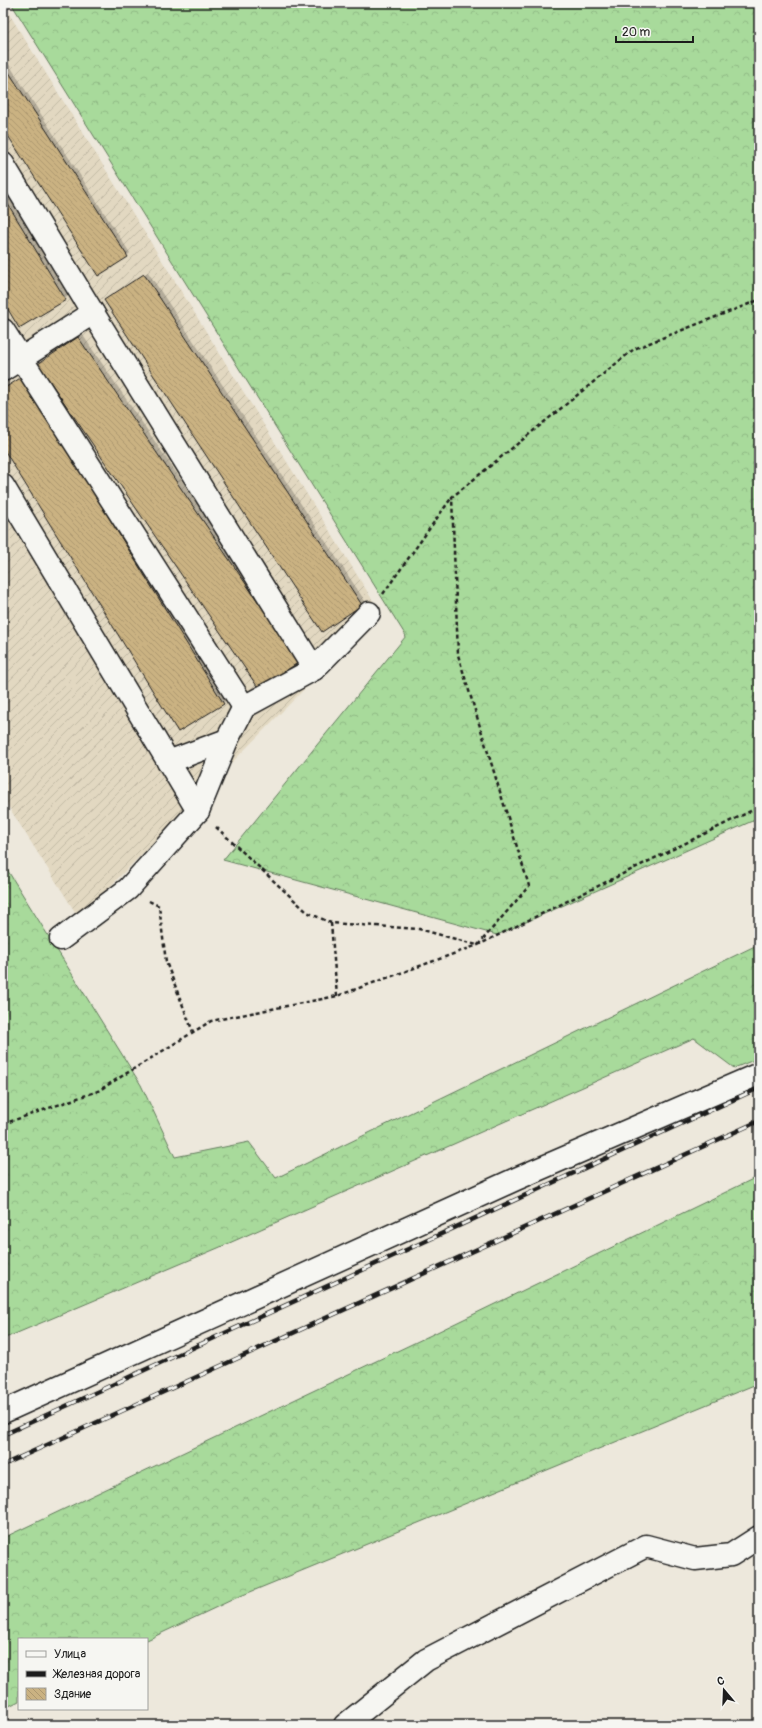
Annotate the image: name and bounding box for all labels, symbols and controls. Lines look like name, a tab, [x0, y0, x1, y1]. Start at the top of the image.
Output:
scale bar	[616, 18, 693, 44]
text: 20 m	[622, 25, 651, 40]
legend	[18, 1638, 148, 1710]
text: Улица	[54, 1647, 86, 1662]
text: Железная дорога	[52, 1667, 141, 1682]
north arrow	[704, 1670, 744, 1710]
text: С	[716, 1674, 726, 1688]
text: Здание	[54, 1687, 91, 1702]

